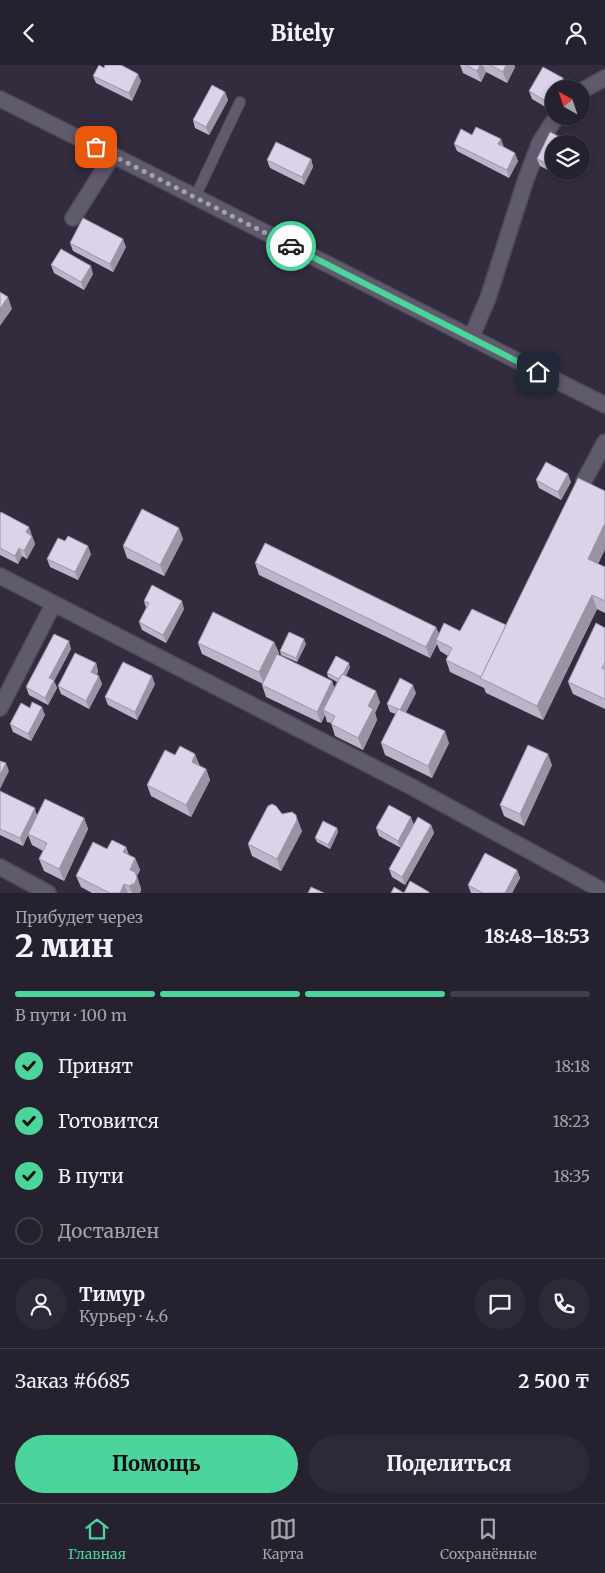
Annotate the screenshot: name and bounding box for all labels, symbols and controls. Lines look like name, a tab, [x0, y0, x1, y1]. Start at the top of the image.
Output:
icon: back	[15, 19, 43, 47]
text: Bitely	[271, 19, 334, 47]
icon: person	[562, 19, 590, 47]
north arrow	[545, 80, 590, 125]
map controls	[545, 80, 590, 180]
pin	[75, 126, 117, 168]
icon: bag	[82, 133, 110, 161]
button: layers	[545, 135, 590, 180]
courier	[266, 221, 316, 271]
icon: car	[277, 232, 305, 260]
pin	[517, 351, 559, 393]
icon: home	[524, 358, 552, 386]
text: Прибудет через	[15, 907, 143, 927]
text: 18:48–18:53	[485, 924, 590, 948]
text: 2 мин	[15, 926, 114, 966]
text: В пути · 100 m	[15, 1005, 127, 1025]
icon: check	[15, 1052, 43, 1080]
text: Принят	[58, 1054, 133, 1078]
text: 18:18	[555, 1056, 590, 1076]
icon: check	[15, 1107, 43, 1135]
text: Готовится	[58, 1109, 159, 1133]
text: 18:23	[552, 1111, 590, 1131]
icon: check	[15, 1162, 43, 1190]
text: В пути	[58, 1164, 124, 1188]
text: 18:35	[553, 1166, 590, 1186]
text: Доставлен	[58, 1219, 159, 1243]
button: person	[15, 1278, 67, 1330]
button: chat	[474, 1278, 526, 1330]
button: phone	[538, 1278, 590, 1330]
text: Тимур	[79, 1282, 145, 1306]
text: Курьер · 4.6	[79, 1306, 168, 1326]
text: Заказ #6685	[15, 1369, 130, 1393]
text: 2 500 ₸	[518, 1369, 590, 1393]
button: Помощь	[15, 1435, 298, 1493]
button: Поделиться	[308, 1435, 590, 1493]
tab: Главная	[68, 1515, 126, 1563]
tab: Карта	[262, 1515, 304, 1563]
tab: Сохранённые	[440, 1515, 537, 1563]

